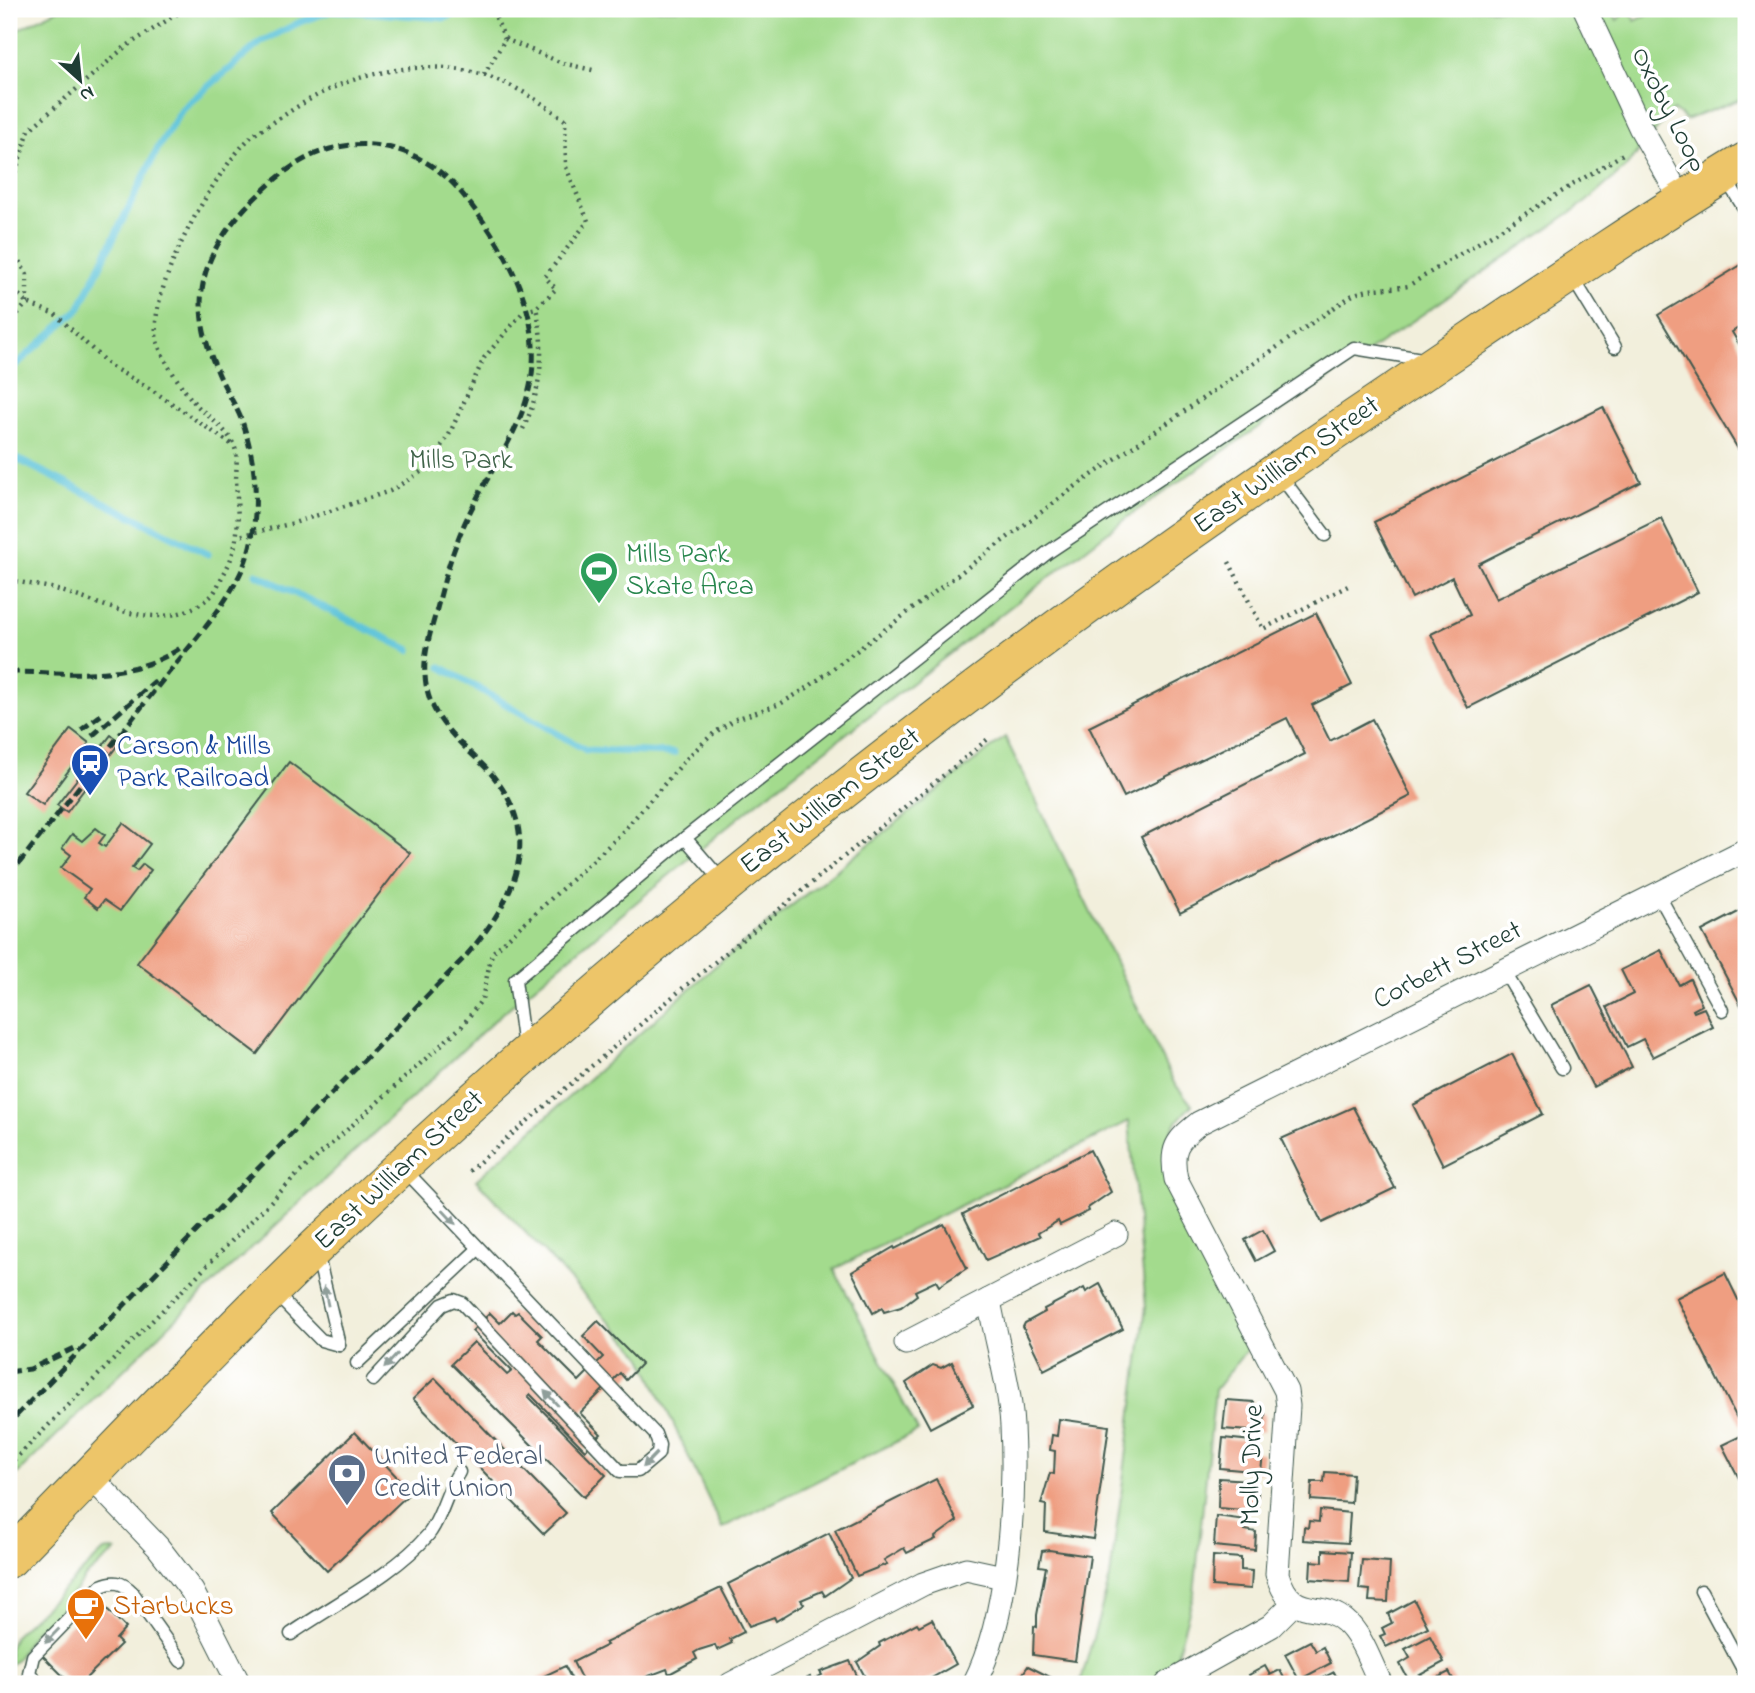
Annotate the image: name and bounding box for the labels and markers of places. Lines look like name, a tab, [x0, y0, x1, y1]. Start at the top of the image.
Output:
place label: Mills Park Skate Area	[626, 535, 754, 608]
sports icon: Mills Park Skate Area	[578, 550, 620, 605]
place label: Carson & Mills Park Railroad	[117, 727, 271, 800]
station icon: Carson & Mills Park Railroad	[69, 742, 111, 797]
place label: United Federal Credit Union	[374, 1437, 543, 1510]
bank icon: United Federal Credit Union	[326, 1452, 368, 1507]
cafe icon: Starbucks	[65, 1586, 107, 1641]
place label: Starbucks	[113, 1587, 234, 1628]

